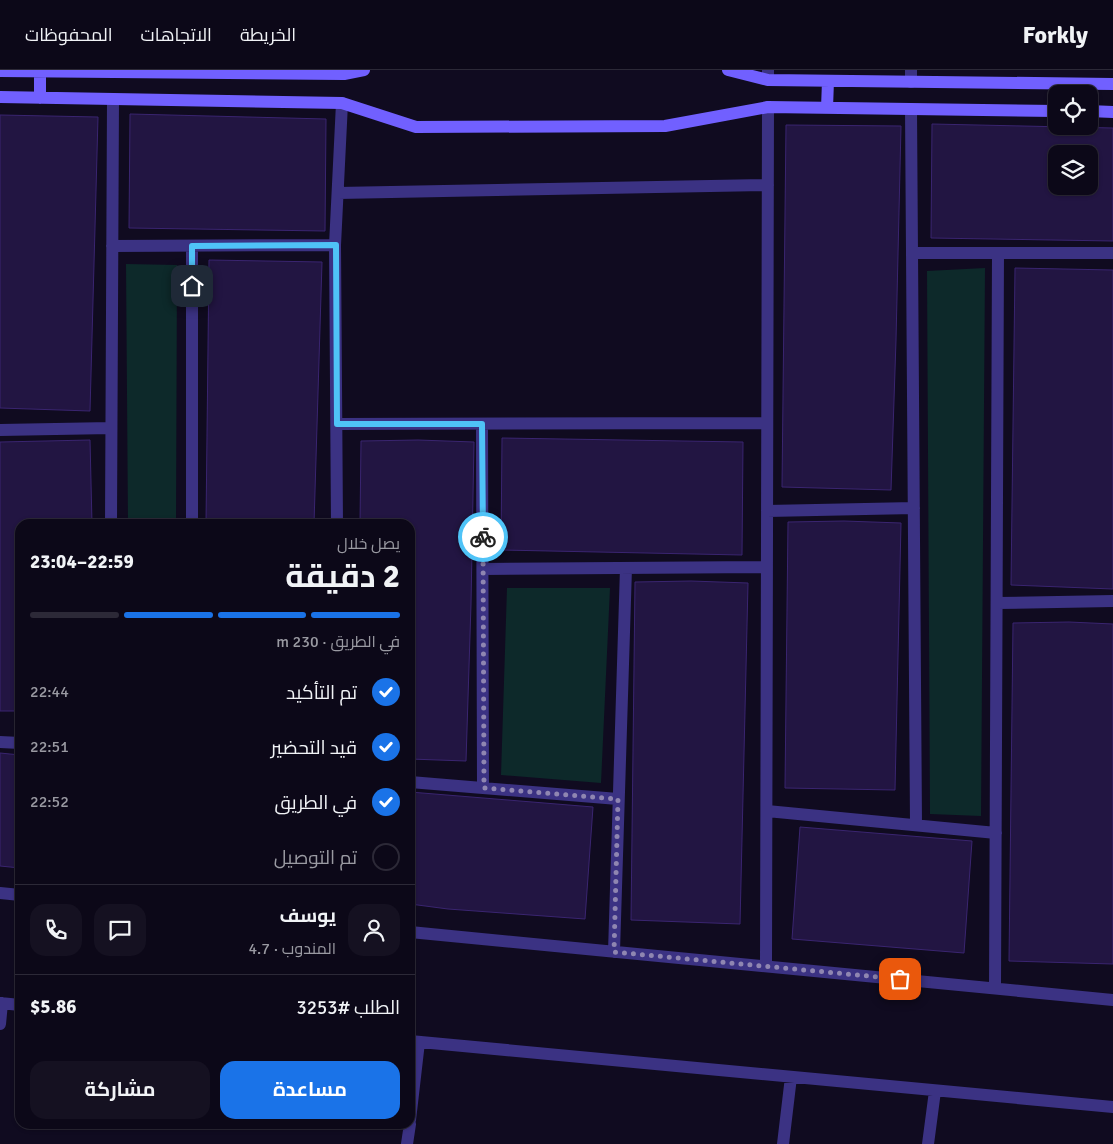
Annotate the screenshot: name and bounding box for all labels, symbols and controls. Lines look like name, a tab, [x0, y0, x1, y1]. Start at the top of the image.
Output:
text: Forkly	[1022, 20, 1088, 50]
text: المحفوظات	[25, 24, 113, 46]
text: الاتجاهات	[141, 24, 212, 46]
text: الخريطة	[240, 24, 296, 46]
map controls	[1048, 85, 1098, 195]
button: locate	[1048, 85, 1098, 135]
button: layers	[1048, 145, 1098, 195]
pin	[171, 265, 213, 307]
icon: home	[178, 272, 206, 300]
courier	[458, 512, 508, 562]
icon: bike	[469, 523, 497, 551]
text: يصل خلال	[337, 534, 400, 554]
text: 22:59–23:04	[30, 550, 134, 574]
text: 2 دقيقة	[285, 557, 400, 596]
text: في الطريق · 230 m	[276, 632, 400, 652]
icon: check	[372, 678, 400, 706]
text: تم التأكيد	[286, 681, 357, 705]
text: 22:44	[30, 682, 69, 702]
icon: check	[372, 733, 400, 761]
text: قيد التحضير	[271, 736, 357, 760]
text: 22:51	[30, 737, 69, 757]
icon: check	[372, 788, 400, 816]
text: في الطريق	[274, 791, 357, 815]
text: 22:52	[30, 792, 69, 812]
text: تم التوصيل	[274, 846, 357, 870]
button: phone	[30, 904, 82, 956]
button: chat	[94, 904, 146, 956]
text: يوسف	[280, 904, 336, 928]
button: person	[348, 904, 400, 956]
text: المندوب · 4.7	[248, 939, 336, 959]
pin	[879, 958, 921, 1000]
icon: bag	[886, 965, 914, 993]
text: $5.86	[30, 995, 76, 1019]
text: الطلب #3253	[297, 996, 400, 1020]
button: مشاركة	[30, 1061, 210, 1119]
button: مساعدة	[220, 1061, 400, 1119]

